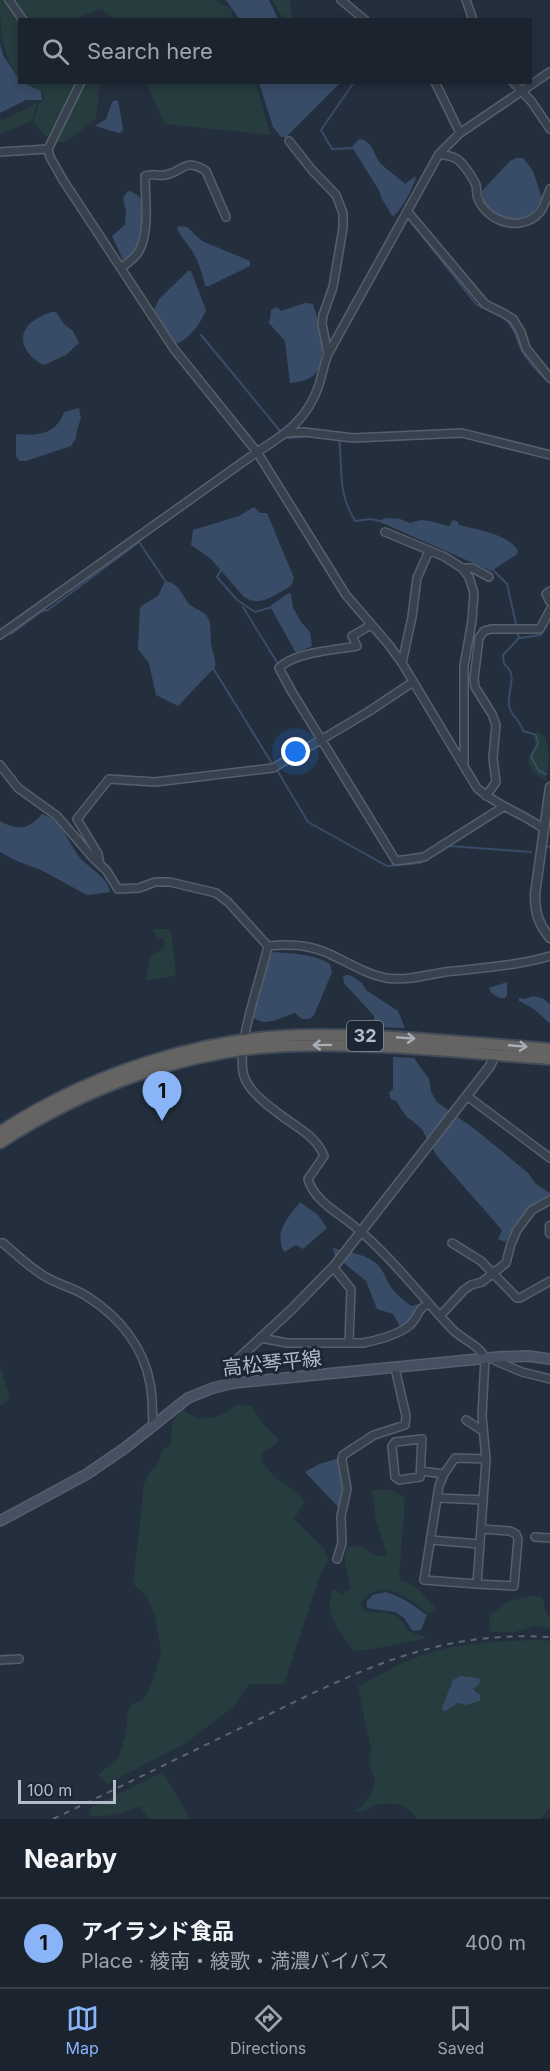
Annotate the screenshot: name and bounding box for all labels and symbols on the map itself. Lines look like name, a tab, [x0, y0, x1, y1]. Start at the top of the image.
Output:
your location	[281, 737, 310, 766]
road number: 32	[347, 1021, 383, 1051]
one-way arrow	[395, 1033, 415, 1044]
one-way arrow	[313, 1039, 333, 1051]
one-way arrow	[508, 1041, 528, 1052]
pin: 1	[142, 1072, 182, 1121]
street label: 高松琴平線	[221, 1346, 323, 1380]
scale bar	[18, 1777, 116, 1804]

